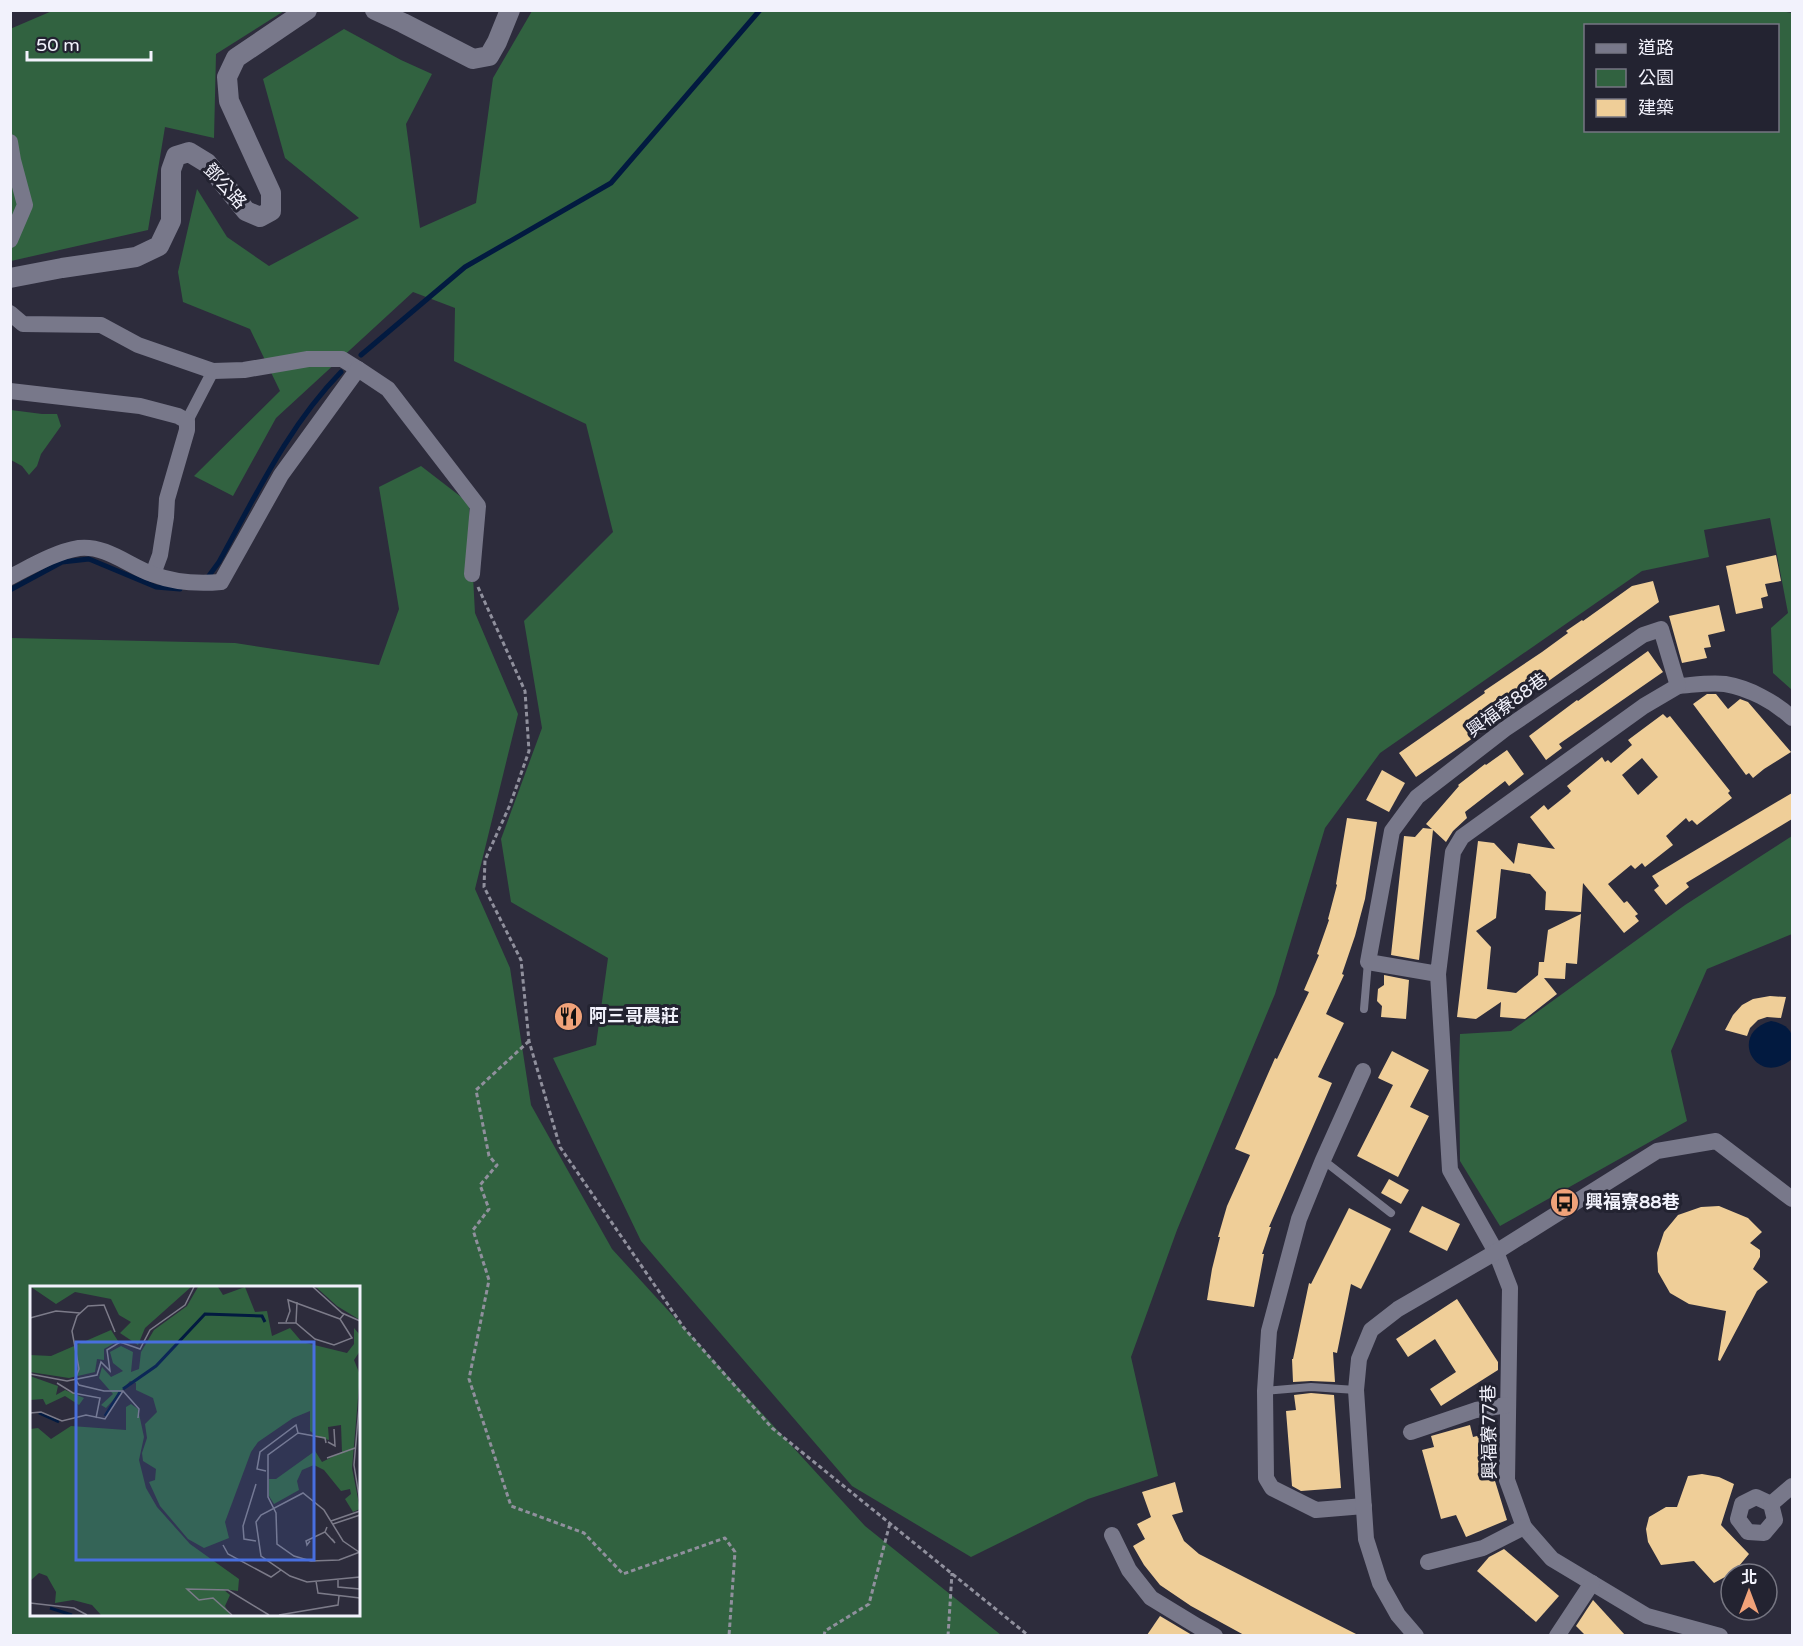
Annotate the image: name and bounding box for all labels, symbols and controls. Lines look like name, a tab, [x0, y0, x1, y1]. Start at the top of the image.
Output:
scale bar	[27, 24, 152, 62]
legend	[1584, 24, 1779, 132]
text: 50 m	[36, 34, 80, 56]
text: 道路	[1638, 37, 1674, 59]
text: 公園	[1638, 67, 1674, 89]
text: 建築	[1638, 97, 1674, 119]
street label: 鄧公路	[199, 159, 251, 213]
street label: 興福寮88巷	[1462, 668, 1552, 742]
restaurant icon: 阿三哥農莊	[552, 1000, 584, 1032]
place label: 阿三哥農莊	[589, 1005, 679, 1027]
bus stop icon: 興福寮88巷	[1548, 1186, 1580, 1218]
place label: 興福寮88巷	[1585, 1191, 1680, 1213]
inset map	[30, 1286, 360, 1616]
street label: 興福寮77巷	[1477, 1385, 1501, 1479]
north arrow	[1719, 1562, 1779, 1622]
text: 北	[1741, 1568, 1757, 1588]

